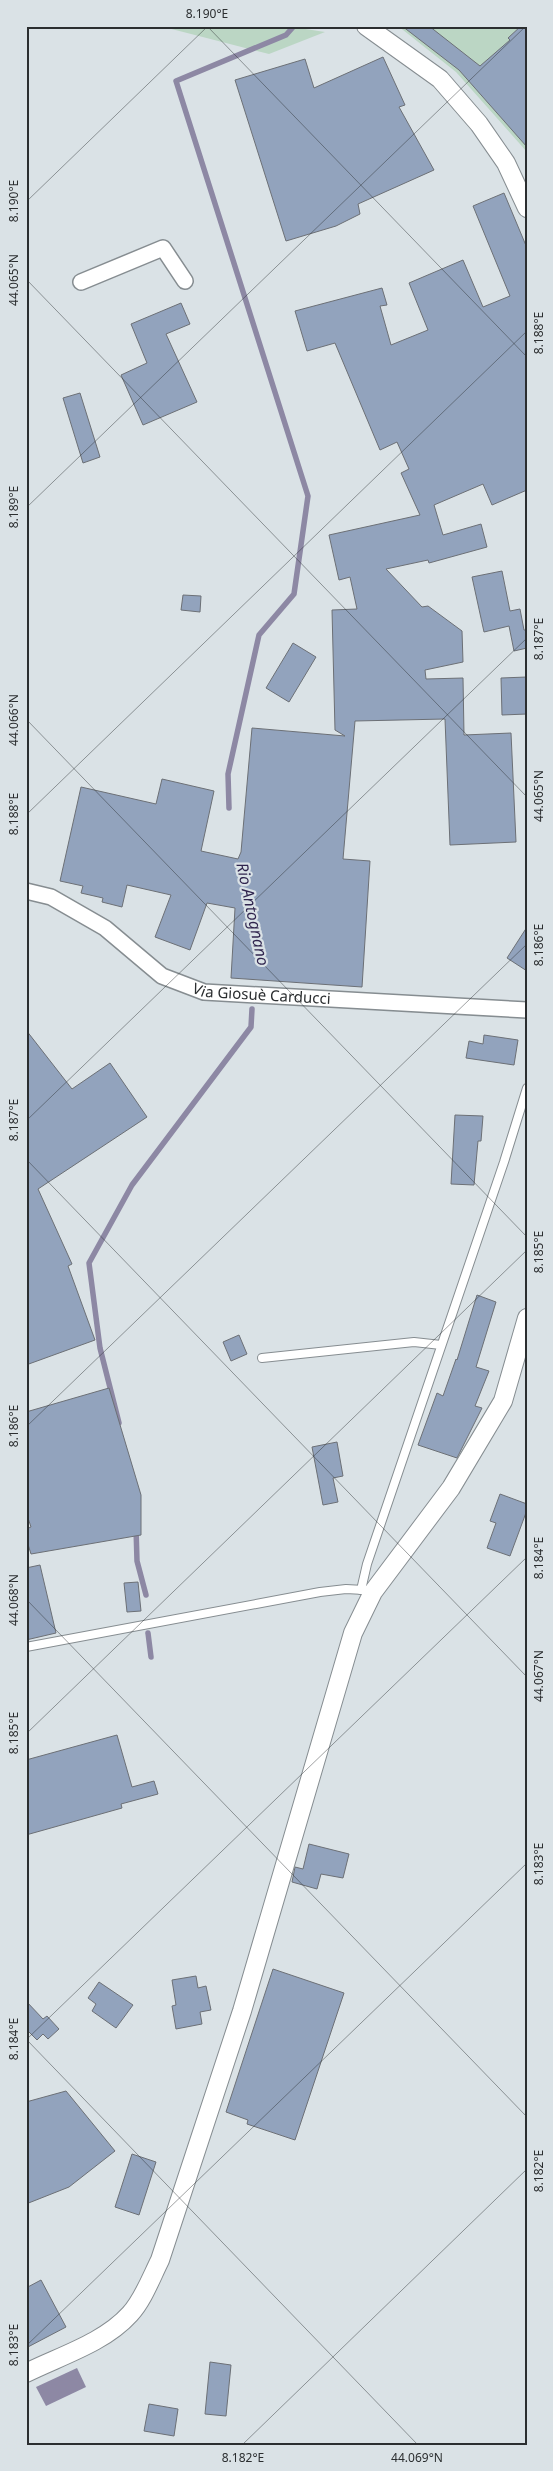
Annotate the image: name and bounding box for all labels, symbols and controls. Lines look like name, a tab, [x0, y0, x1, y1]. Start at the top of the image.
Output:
text: 8.190°E	[186, 5, 228, 22]
text: 8.190°E	[5, 180, 22, 222]
text: 44.065°N	[5, 254, 22, 306]
text: 8.188°E	[530, 312, 547, 354]
text: 8.189°E	[5, 486, 22, 528]
text: 8.187°E	[530, 618, 547, 660]
text: 44.066°N	[5, 694, 22, 746]
text: 44.065°N	[530, 770, 547, 822]
text: 8.188°E	[5, 793, 22, 835]
water label: Rio Antognano	[231, 860, 275, 968]
text: 8.186°E	[530, 924, 547, 966]
street label: Via Giosuè Carducci	[190, 978, 331, 1008]
text: 8.187°E	[5, 1099, 22, 1141]
text: 8.185°E	[530, 1231, 547, 1273]
text: 8.186°E	[5, 1405, 22, 1447]
text: 8.184°E	[530, 1537, 547, 1579]
text: 44.068°N	[5, 1574, 22, 1626]
text: 44.067°N	[530, 1650, 547, 1702]
text: 8.185°E	[5, 1712, 22, 1754]
text: 8.183°E	[530, 1843, 547, 1885]
text: 8.184°E	[5, 2018, 22, 2060]
text: 8.182°E	[530, 2150, 547, 2192]
text: 8.183°E	[5, 2324, 22, 2366]
text: 8.182°E	[222, 2449, 264, 2466]
text: 44.069°N	[391, 2449, 443, 2466]

